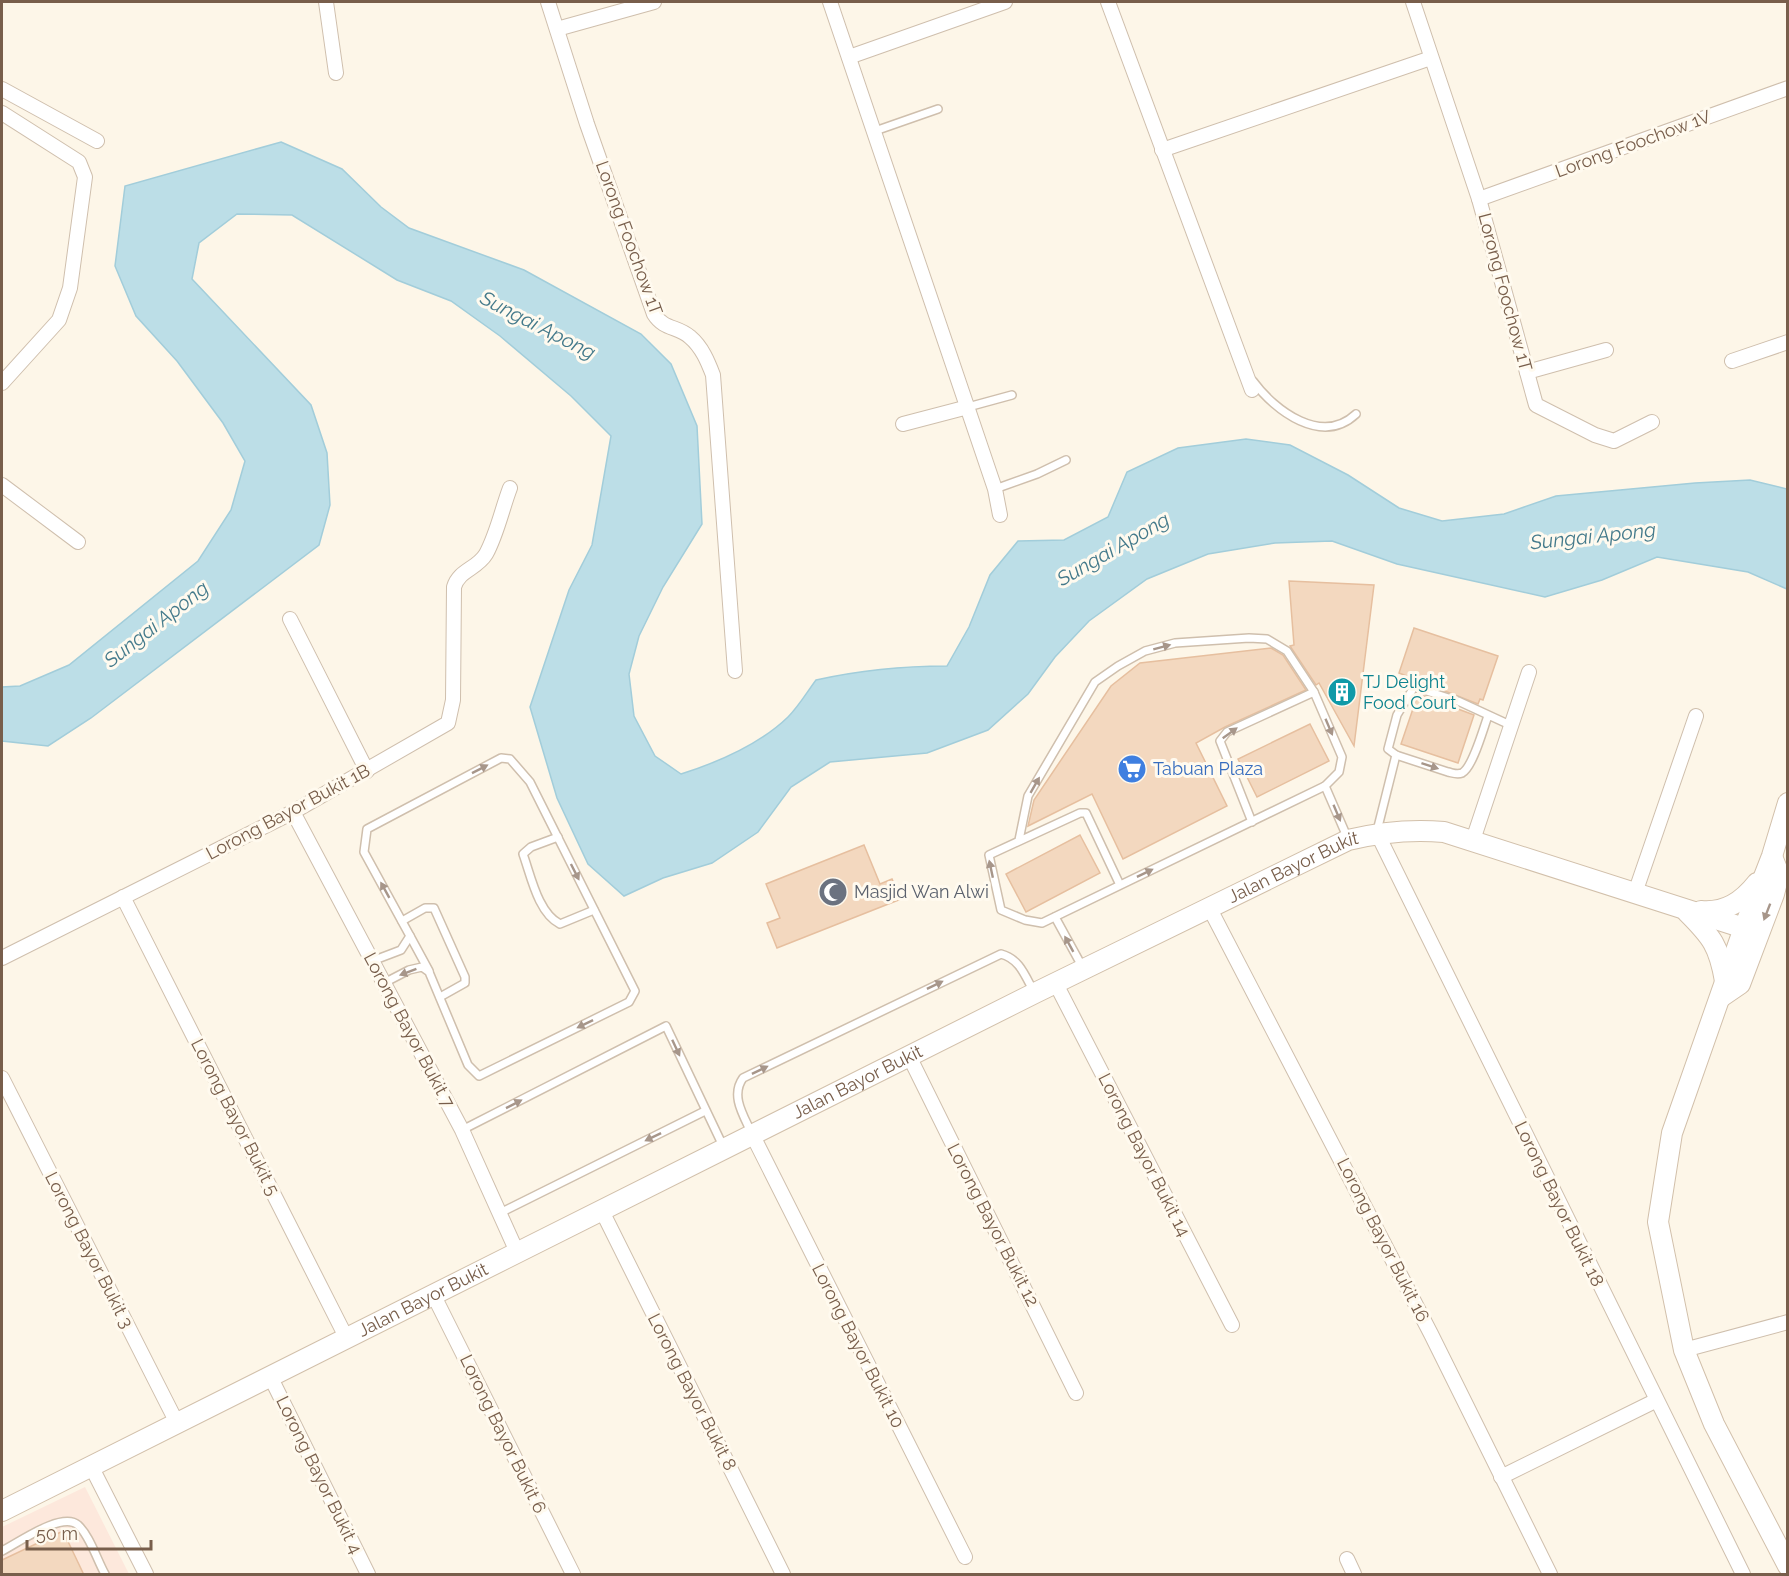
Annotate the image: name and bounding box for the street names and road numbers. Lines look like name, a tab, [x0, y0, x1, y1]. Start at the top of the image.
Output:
street label: Lorong Foochow 1V	[1552, 106, 1713, 181]
street label: Lorong Foochow 1T	[592, 158, 667, 318]
street label: Lorong Foochow 1T	[1474, 211, 1537, 373]
street label: Lorong Bayor Bukit 1B	[202, 759, 373, 864]
street label: Jalan Bayor Bukit	[1224, 827, 1360, 907]
street label: Lorong Bayor Bukit 7	[360, 949, 459, 1111]
street label: Lorong Bayor Bukit 5	[187, 1035, 284, 1199]
street label: Jalan Bayor Bukit	[789, 1040, 926, 1123]
street label: Lorong Bayor Bukit 14	[1094, 1070, 1195, 1240]
street label: Lorong Bayor Bukit 18	[1510, 1118, 1609, 1290]
street label: Lorong Bayor Bukit 12	[943, 1140, 1044, 1310]
street label: Lorong Bayor Bukit 16	[1333, 1154, 1434, 1325]
street label: Lorong Bayor Bukit 3	[41, 1168, 138, 1331]
street label: Jalan Bayor Bukit	[354, 1258, 491, 1341]
street label: Lorong Bayor Bukit 10	[808, 1260, 909, 1431]
street label: Lorong Bayor Bukit 8	[644, 1310, 741, 1474]
street label: Lorong Bayor Bukit 6	[456, 1351, 551, 1517]
street label: Lorong Bayor Bukit 4	[272, 1393, 367, 1557]

